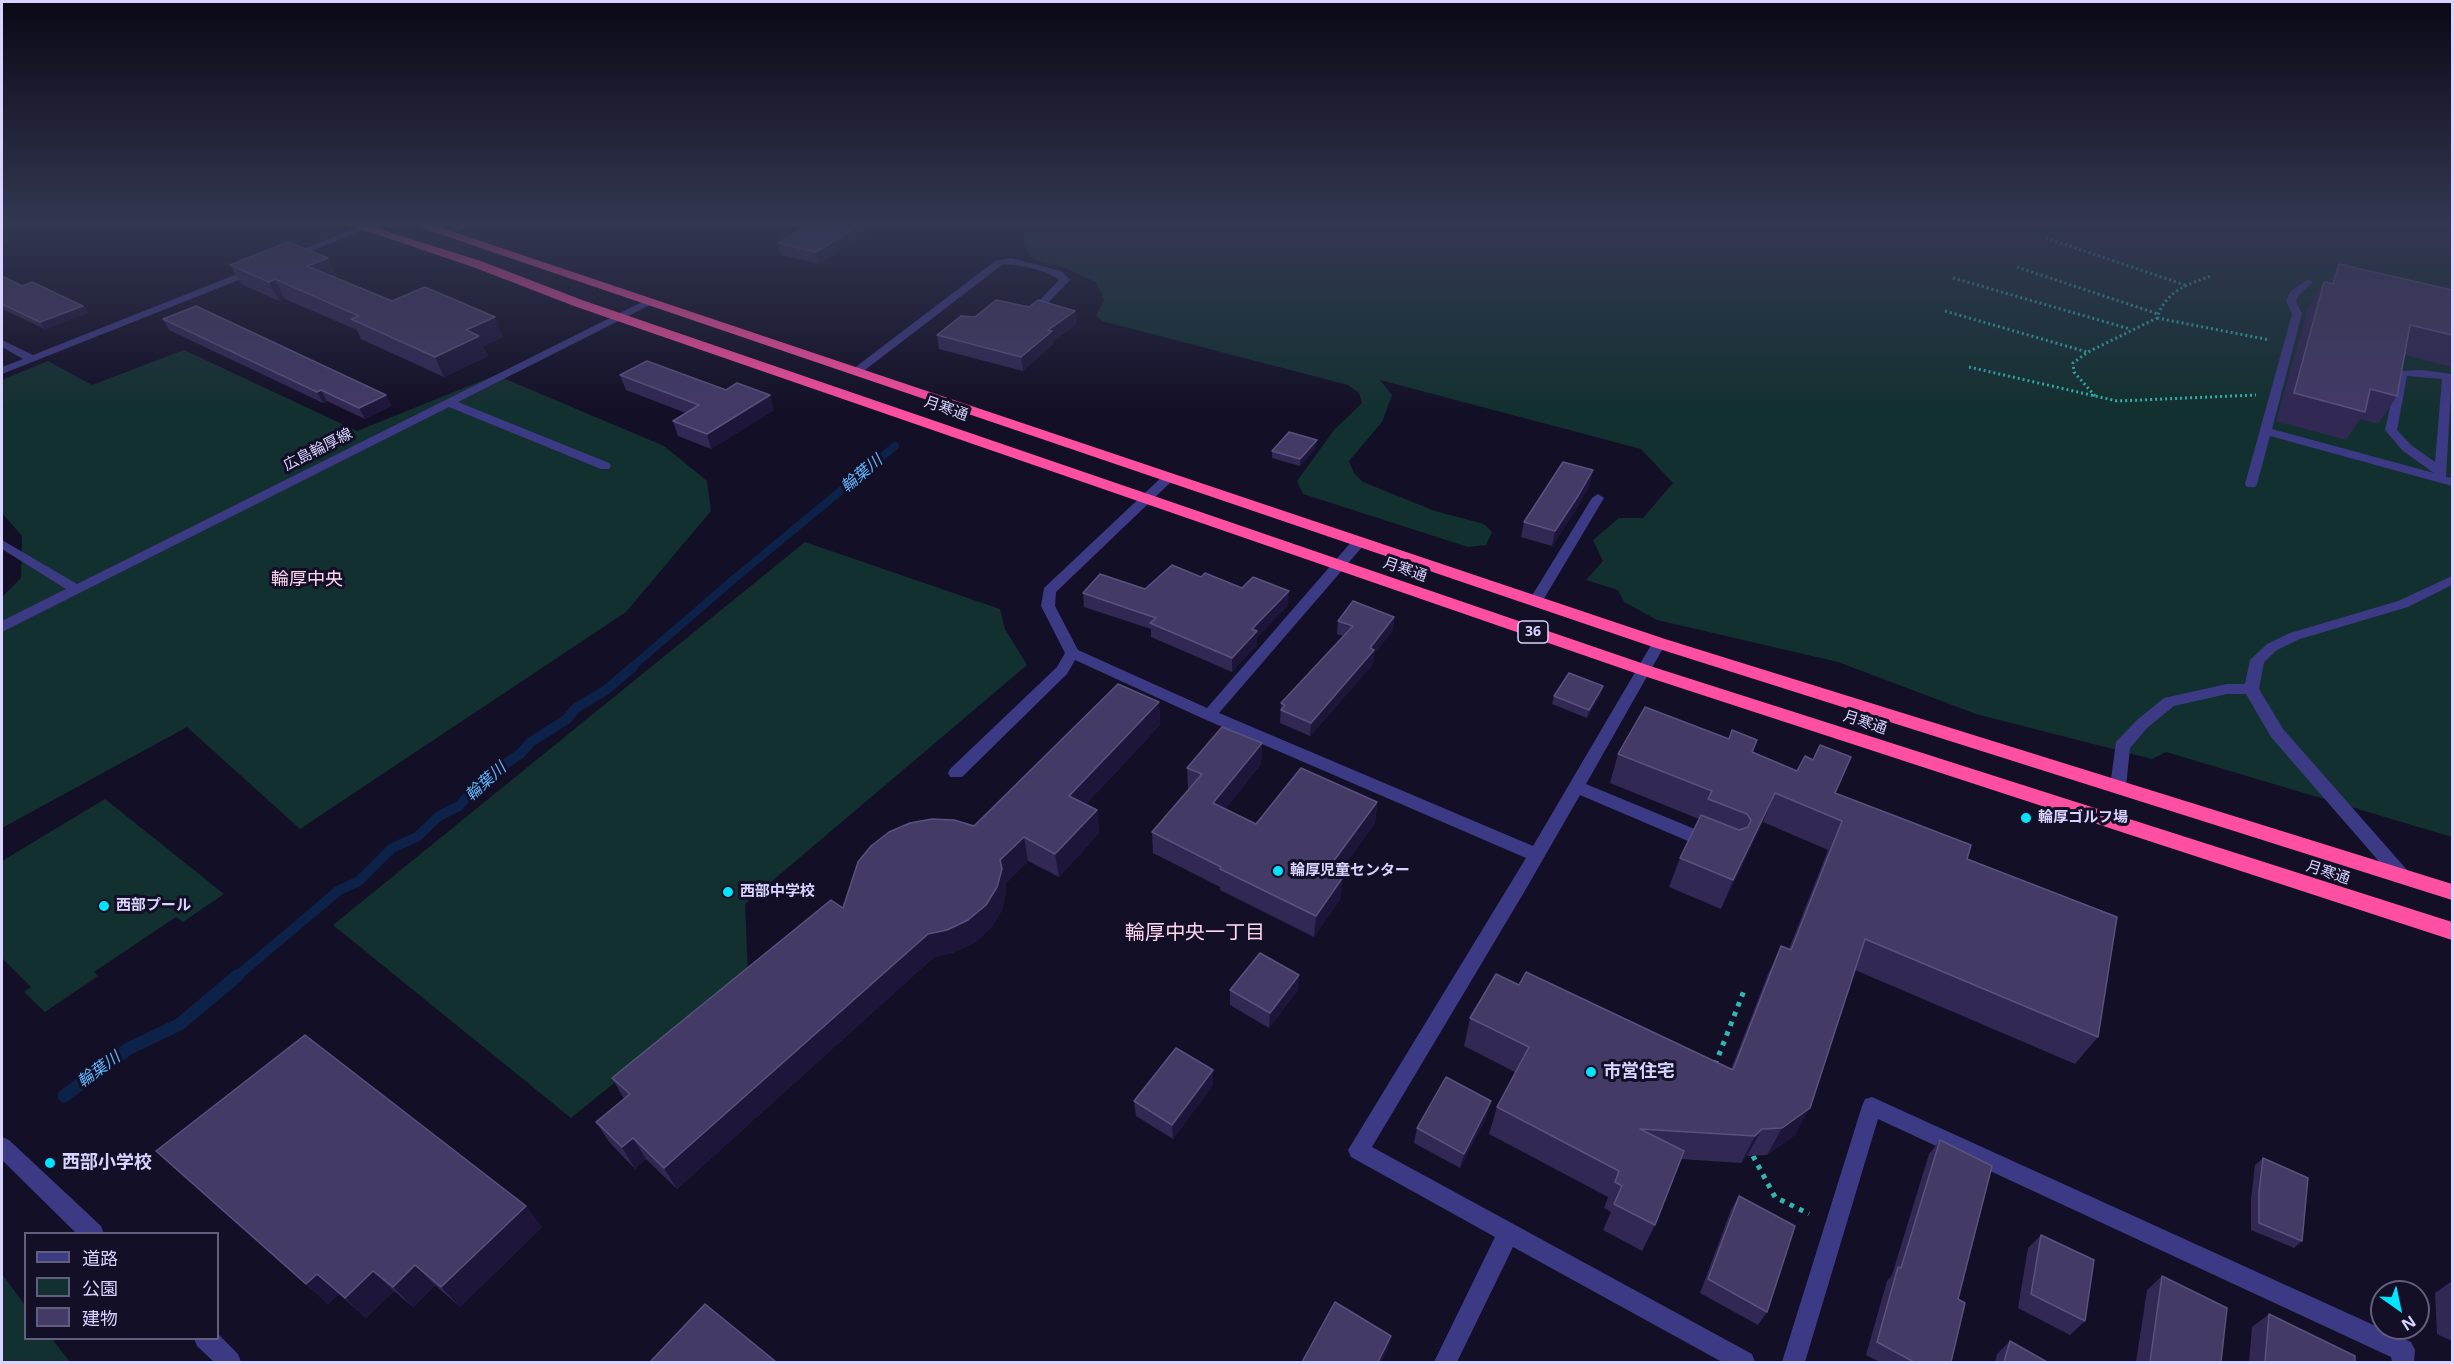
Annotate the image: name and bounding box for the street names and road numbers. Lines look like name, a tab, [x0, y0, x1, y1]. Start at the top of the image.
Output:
street label: 月寒通	[922, 393, 970, 425]
street label: 広島輪厚線	[281, 425, 355, 475]
street label: 月寒通	[1381, 554, 1429, 586]
road number: 36	[1518, 621, 1548, 643]
street label: 月寒通	[1841, 707, 1889, 739]
street label: 月寒通	[2304, 857, 2352, 889]

